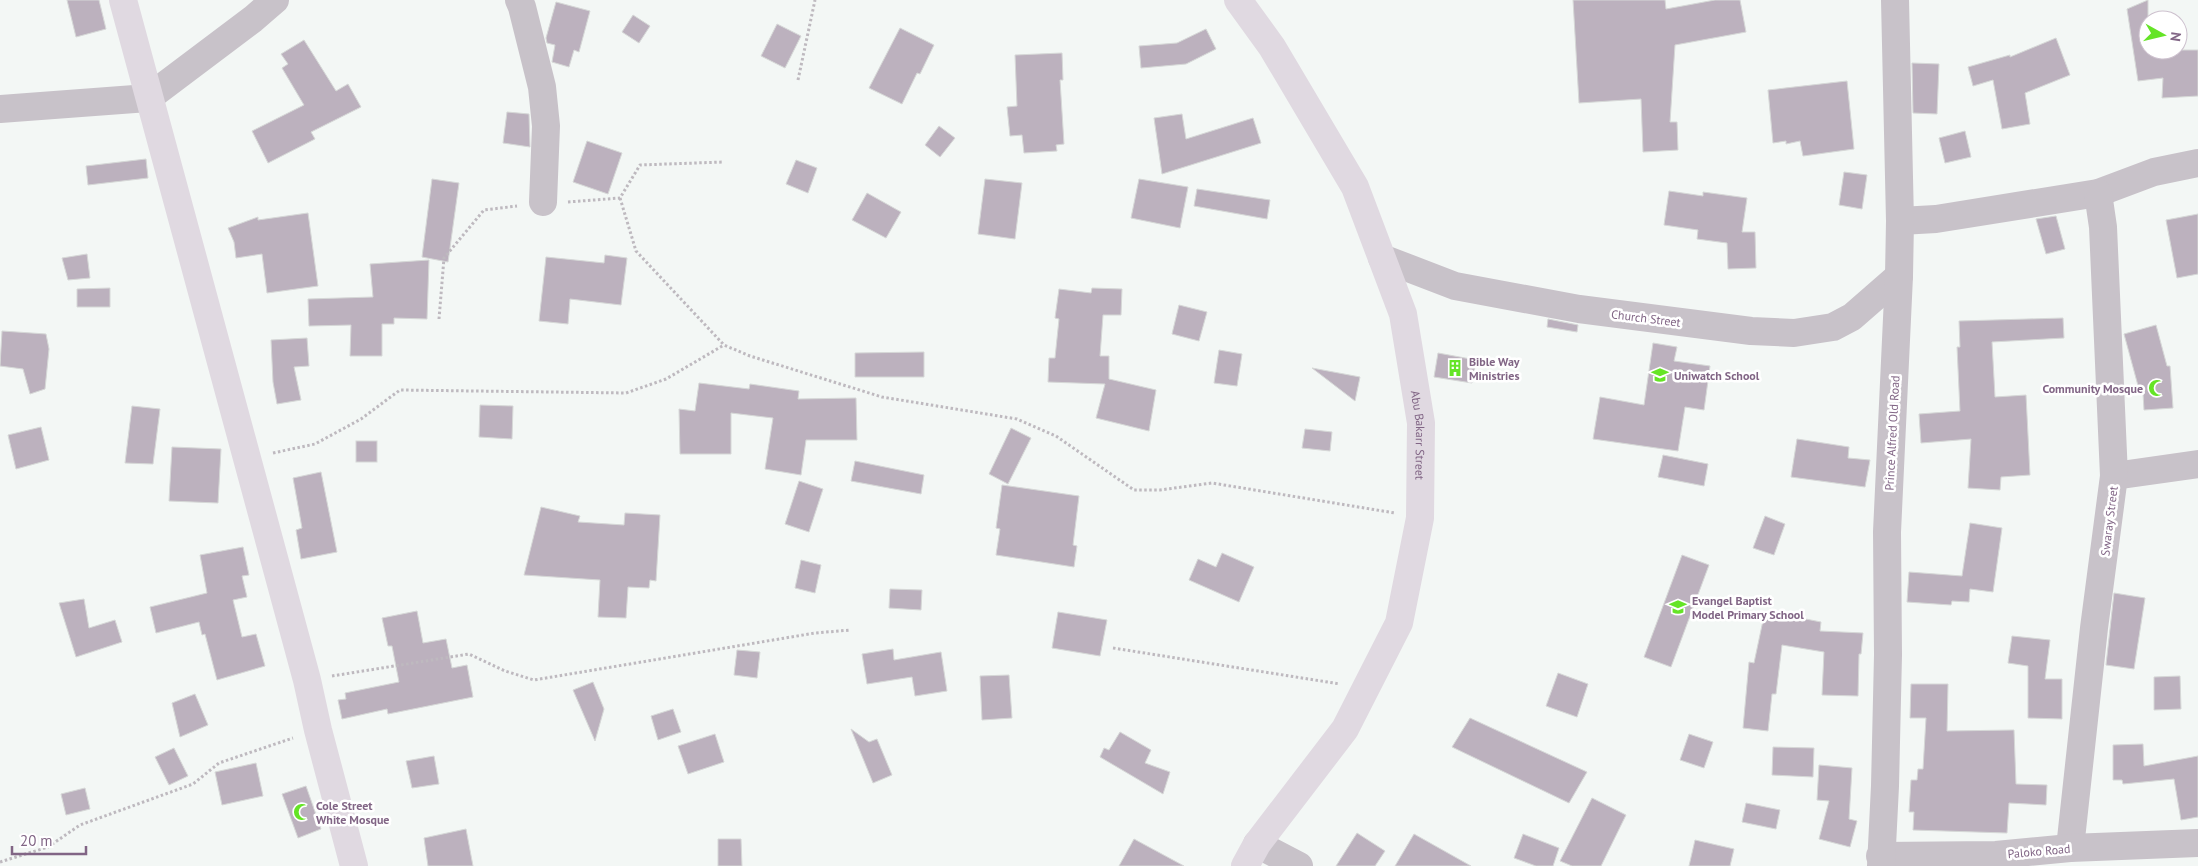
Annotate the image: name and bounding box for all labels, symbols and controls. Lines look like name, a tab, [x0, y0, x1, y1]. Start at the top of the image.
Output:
north arrow	[2138, 10, 2188, 60]
text: N	[2166, 31, 2185, 43]
street label: Church Street	[1610, 306, 1682, 330]
place label: Bible Way Ministries	[1469, 354, 1520, 383]
building icon: Bible Way Ministries	[1445, 358, 1465, 378]
school or university icon: Uniwatch School	[1650, 365, 1670, 385]
place label: Uniwatch School	[1674, 368, 1760, 383]
street label: Prince Alfred Old Road	[1881, 375, 1903, 491]
mosque icon: Community Mosque	[2147, 378, 2167, 398]
place label: Community Mosque	[2042, 381, 2143, 396]
street label: Abu Bakarr Street	[1408, 389, 1429, 480]
street label: Swaray Street	[2097, 485, 2121, 557]
place label: Evangel Baptist Model Primary School	[1692, 593, 1804, 622]
school or university icon: Evangel Baptist Model Primary School	[1668, 597, 1688, 617]
place label: Cole Street White Mosque	[316, 798, 389, 827]
mosque icon: Cole Street White Mosque	[292, 802, 312, 822]
scale bar	[12, 824, 86, 856]
text: 20 m	[20, 831, 53, 850]
street label: Paloko Road	[2007, 841, 2071, 861]

